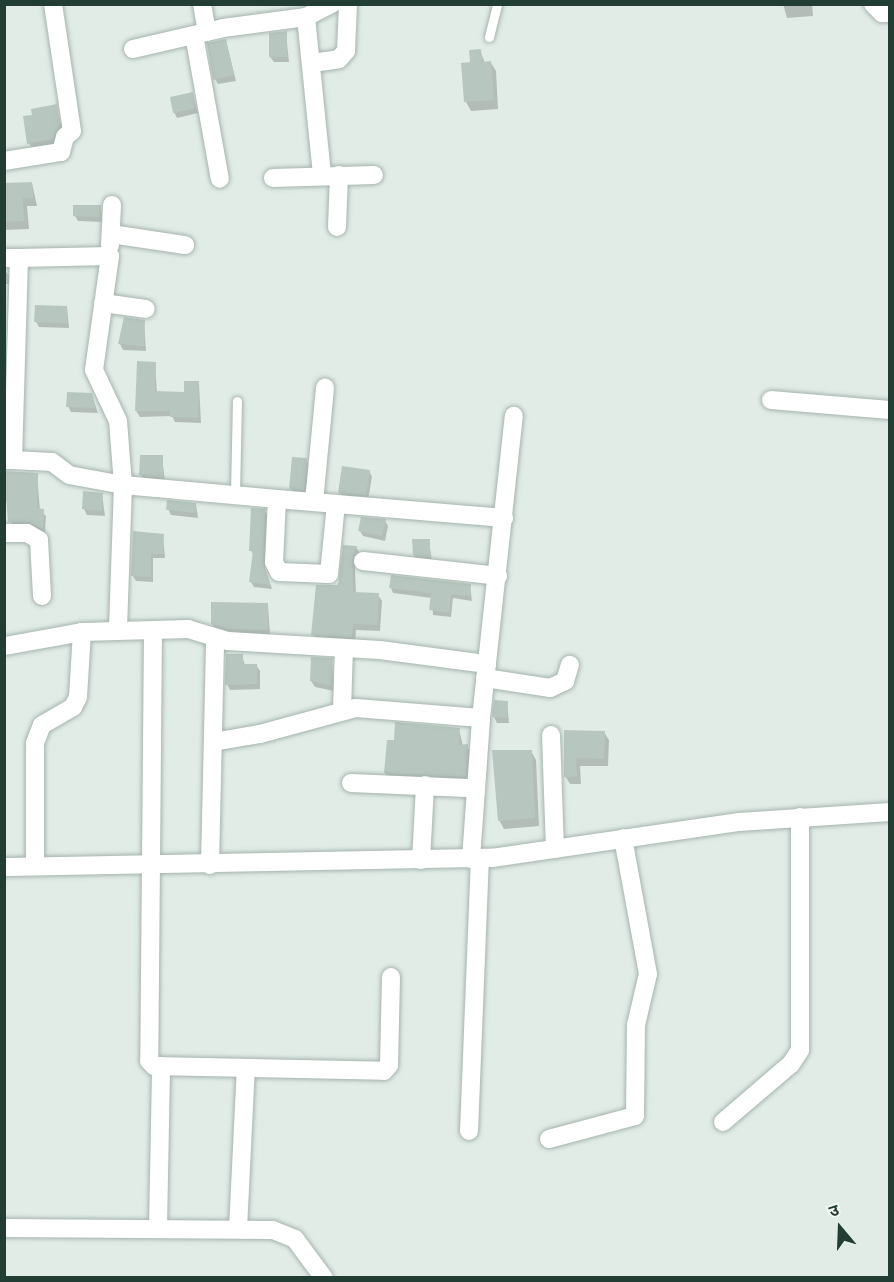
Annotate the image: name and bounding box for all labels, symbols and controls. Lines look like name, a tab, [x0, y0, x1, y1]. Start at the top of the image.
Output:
north arrow	[810, 1198, 870, 1258]
text: उ	[826, 1200, 842, 1221]

